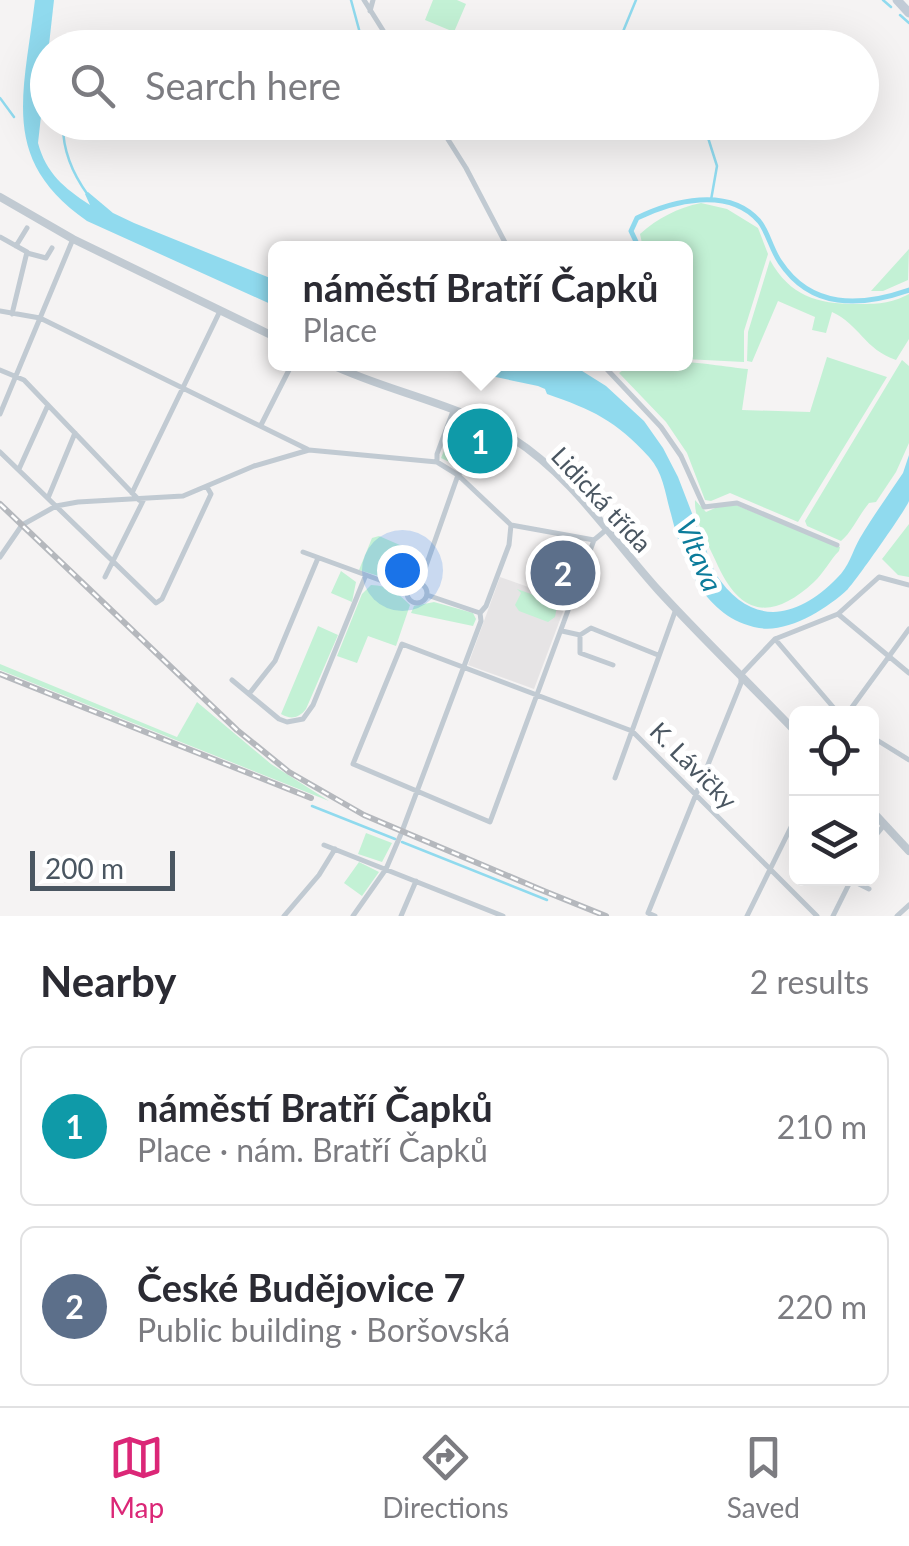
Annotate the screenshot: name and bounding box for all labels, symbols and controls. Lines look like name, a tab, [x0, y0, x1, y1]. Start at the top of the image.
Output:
search box	[30, 30, 879, 140]
icon: search	[65, 58, 120, 113]
text: Search here	[145, 62, 341, 108]
popup	[268, 241, 693, 371]
text: náměstí Bratří Čapků	[303, 264, 658, 310]
text: Place	[303, 310, 377, 349]
pin: 1	[448, 404, 512, 478]
street label: Lidická třída	[546, 440, 658, 558]
water label: Vltava	[670, 514, 730, 596]
pin: 2	[530, 536, 596, 610]
your location	[377, 545, 428, 596]
map controls	[789, 706, 879, 886]
button: locate	[789, 706, 879, 796]
street label: K. Lávičky	[644, 715, 744, 815]
button: layers	[789, 796, 879, 886]
scale bar	[30, 846, 175, 890]
text: 200 m	[45, 851, 124, 885]
text: Nearby	[40, 956, 177, 1006]
text: 2 results	[750, 962, 869, 1001]
text: náměstí Bratří Čapků	[137, 1084, 493, 1130]
text: 1	[65, 1107, 84, 1146]
text: 210 m	[777, 1107, 867, 1146]
text: Place · nám. Bratří Čapků	[137, 1130, 488, 1169]
text: České Budějovice 7	[137, 1264, 466, 1310]
text: 2	[65, 1287, 84, 1326]
text: 220 m	[777, 1287, 867, 1326]
text: Public building · Boršovská	[137, 1310, 510, 1349]
tab: Map	[109, 1430, 164, 1524]
tab: Directions	[382, 1430, 509, 1524]
tab: Saved	[727, 1430, 800, 1524]

